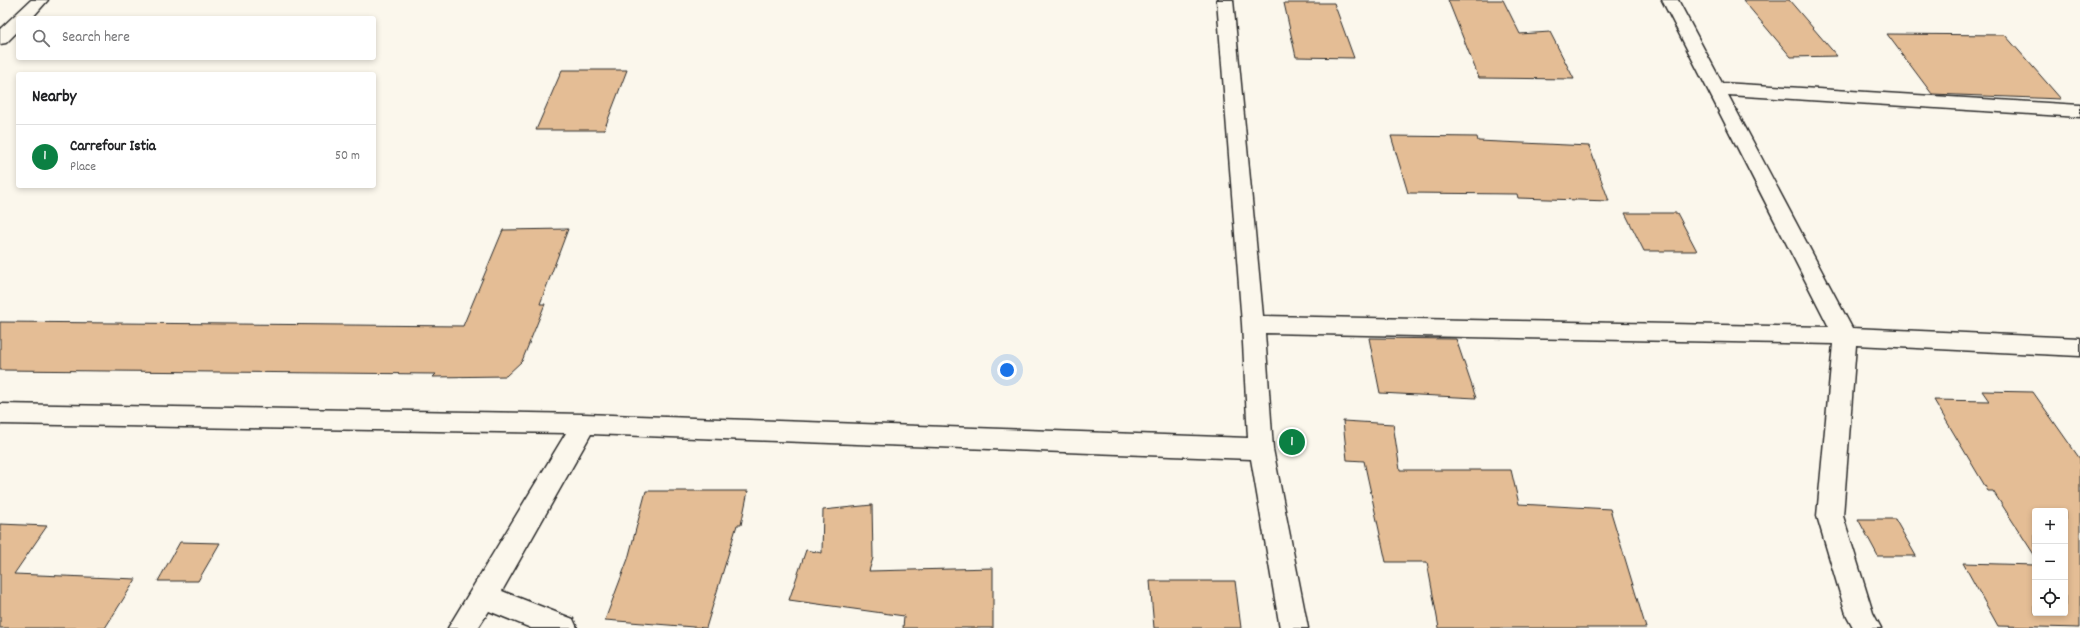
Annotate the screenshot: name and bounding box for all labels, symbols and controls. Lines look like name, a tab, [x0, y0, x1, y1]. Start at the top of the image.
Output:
search box	[16, 16, 376, 60]
icon: search	[30, 27, 52, 49]
text: Search here	[62, 27, 130, 49]
text: Nearby	[32, 86, 76, 110]
text: Carrefour Istia	[70, 136, 156, 158]
text: 1	[44, 147, 46, 166]
text: 50 m	[335, 147, 360, 166]
text: Place	[70, 158, 96, 177]
your location	[997, 360, 1017, 380]
pin: 1	[1279, 427, 1305, 457]
map controls	[2032, 508, 2068, 616]
button: +	[2032, 508, 2068, 544]
button: −	[2032, 544, 2068, 580]
button: locate	[2032, 580, 2068, 616]

